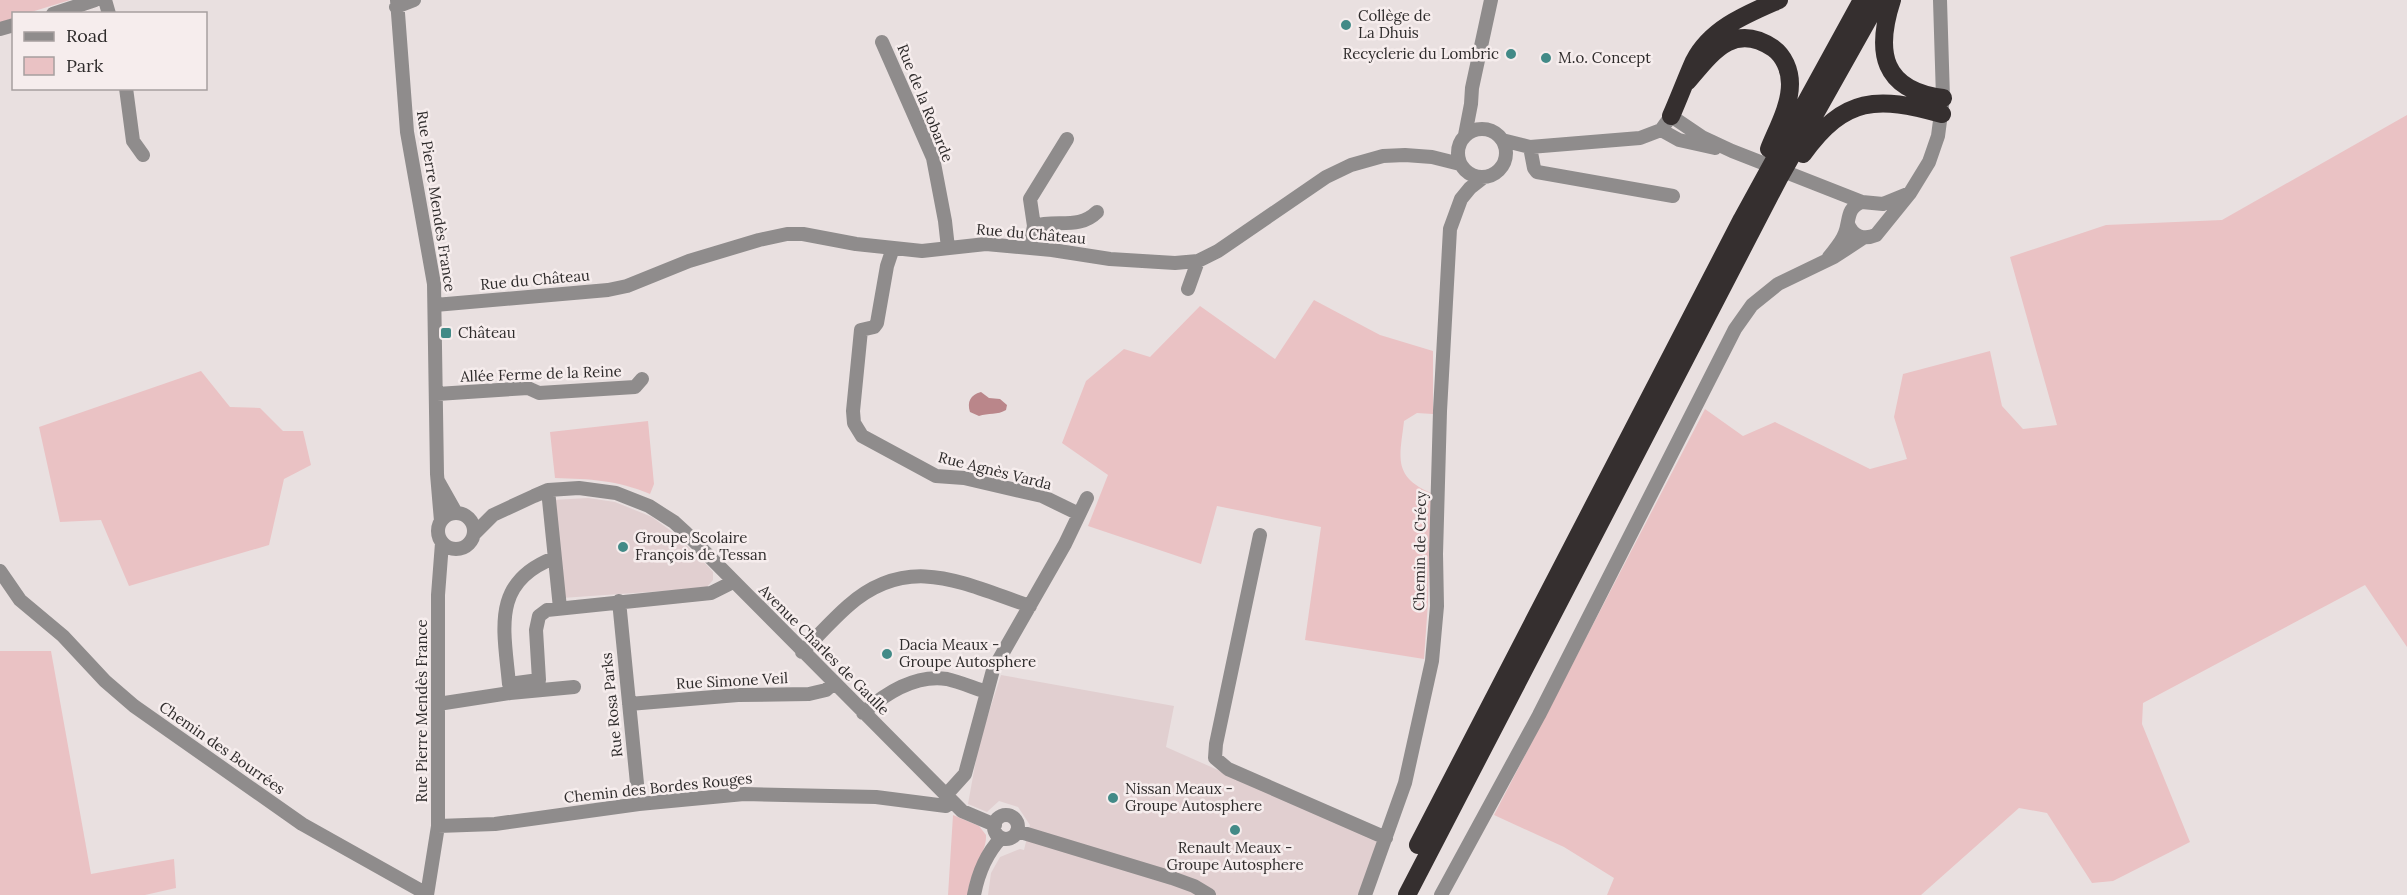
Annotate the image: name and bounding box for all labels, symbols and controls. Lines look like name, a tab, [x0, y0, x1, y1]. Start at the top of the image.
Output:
place label: Collège de La Dhuis	[1358, 6, 1431, 42]
legend	[12, 12, 207, 90]
marker: Collège de La Dhuis	[1339, 18, 1353, 32]
text: Road	[66, 24, 108, 47]
street label: Rue de la Robarde	[893, 41, 958, 164]
place label: Recyclerie du Lombric	[1343, 44, 1499, 63]
marker: Recyclerie du Lombric	[1504, 47, 1518, 61]
place label: M.o. Concept	[1558, 48, 1651, 67]
marker: M.o. Concept	[1539, 51, 1553, 65]
text: Park	[66, 54, 104, 77]
street label: Rue Pierre Mendès France	[413, 109, 460, 293]
street label: Rue du Château	[975, 219, 1087, 248]
street label: Rue du Château	[479, 265, 591, 294]
place label: Château	[458, 323, 516, 342]
marker: Château	[439, 326, 453, 340]
street label: Allée Ferme de la Reine	[459, 361, 622, 386]
street label: Rue Agnès Varda	[936, 447, 1054, 494]
street label: Chemin de Crécy	[1409, 491, 1430, 611]
place label: Groupe Scolaire François de Tessan	[635, 528, 767, 564]
marker: Groupe Scolaire François de Tessan	[616, 540, 630, 554]
street label: Avenue Charles de Gaulle	[754, 580, 894, 719]
street label: Rue Pierre Mendès France	[412, 619, 431, 803]
place label: Dacia Meaux - Groupe Autosphere	[899, 635, 1036, 671]
marker: Dacia Meaux - Groupe Autosphere	[880, 647, 894, 661]
street label: Rue Rosa Parks	[597, 652, 626, 758]
street label: Rue Simone Veil	[676, 668, 788, 693]
street label: Chemin des Bourrées	[156, 697, 289, 798]
street label: Chemin des Bordes Rouges	[563, 768, 753, 807]
place label: Nissan Meaux - Groupe Autosphere	[1125, 779, 1262, 815]
marker: Nissan Meaux - Groupe Autosphere	[1106, 791, 1120, 805]
marker: Renault Meaux - Groupe Autosphere	[1228, 823, 1242, 837]
place label: Renault Meaux - Groupe Autosphere	[1166, 838, 1304, 874]

